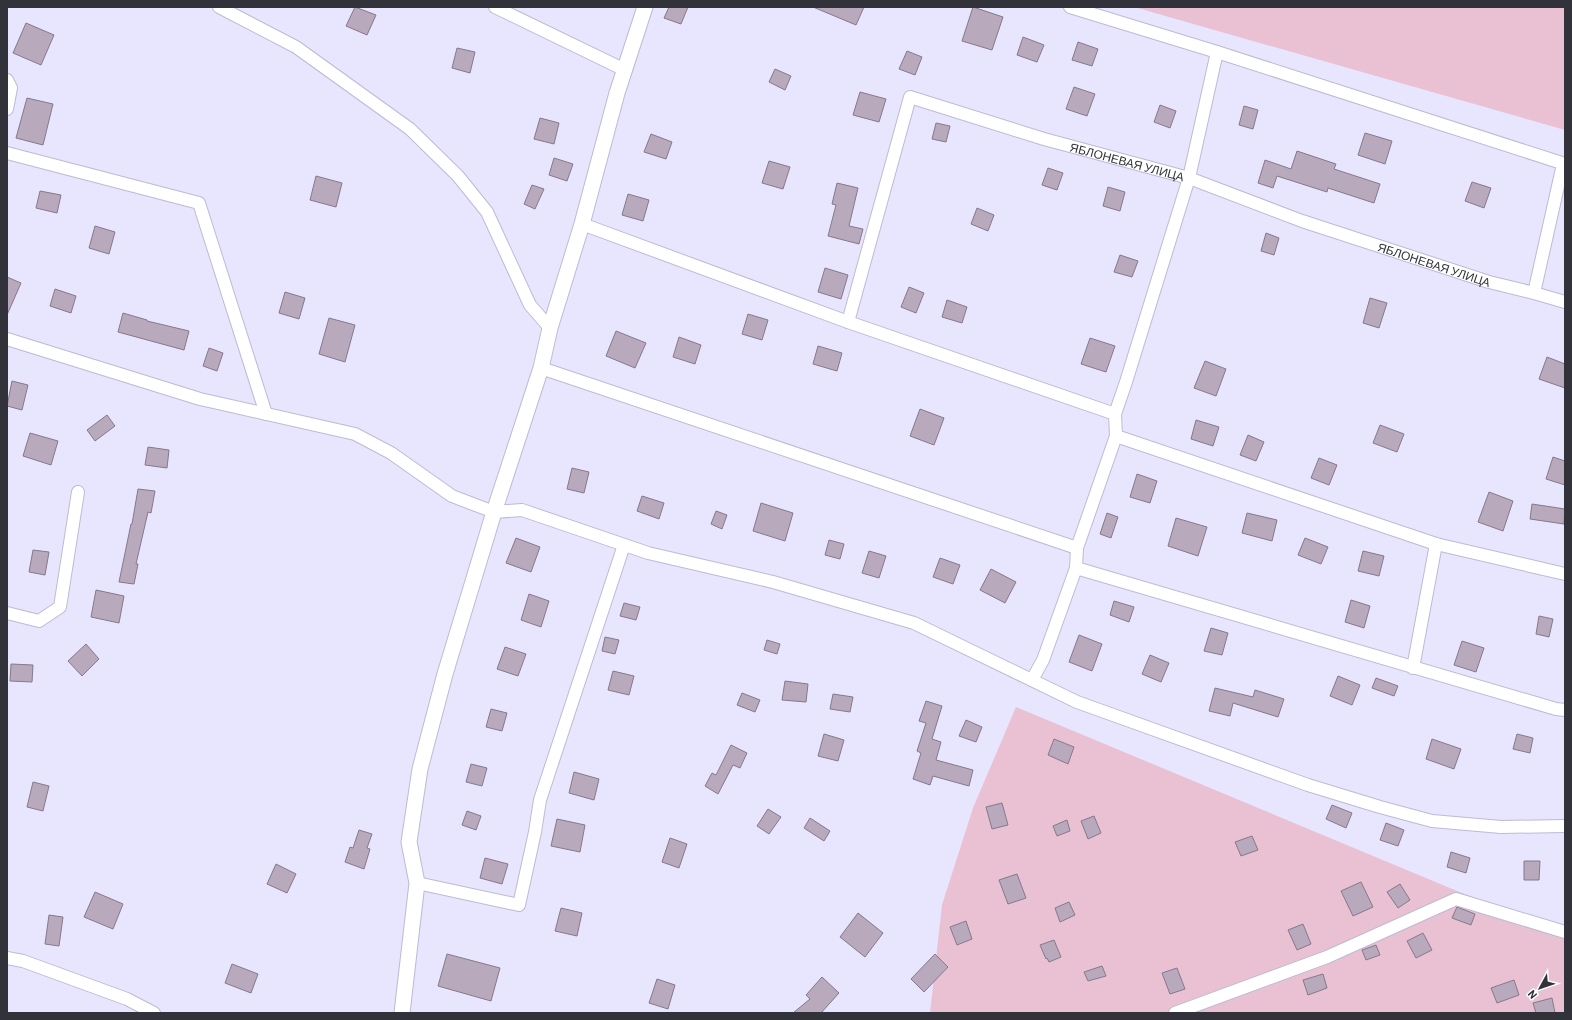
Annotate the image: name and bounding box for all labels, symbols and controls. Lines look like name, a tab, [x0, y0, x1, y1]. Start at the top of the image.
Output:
street label: ЯБЛОНЕВАЯ УЛИЦА	[1069, 139, 1186, 183]
street label: ЯБЛОНЕВАЯ УЛИЦА	[1376, 239, 1492, 289]
north arrow	[1520, 968, 1560, 1008]
text: N	[1525, 988, 1539, 1002]

